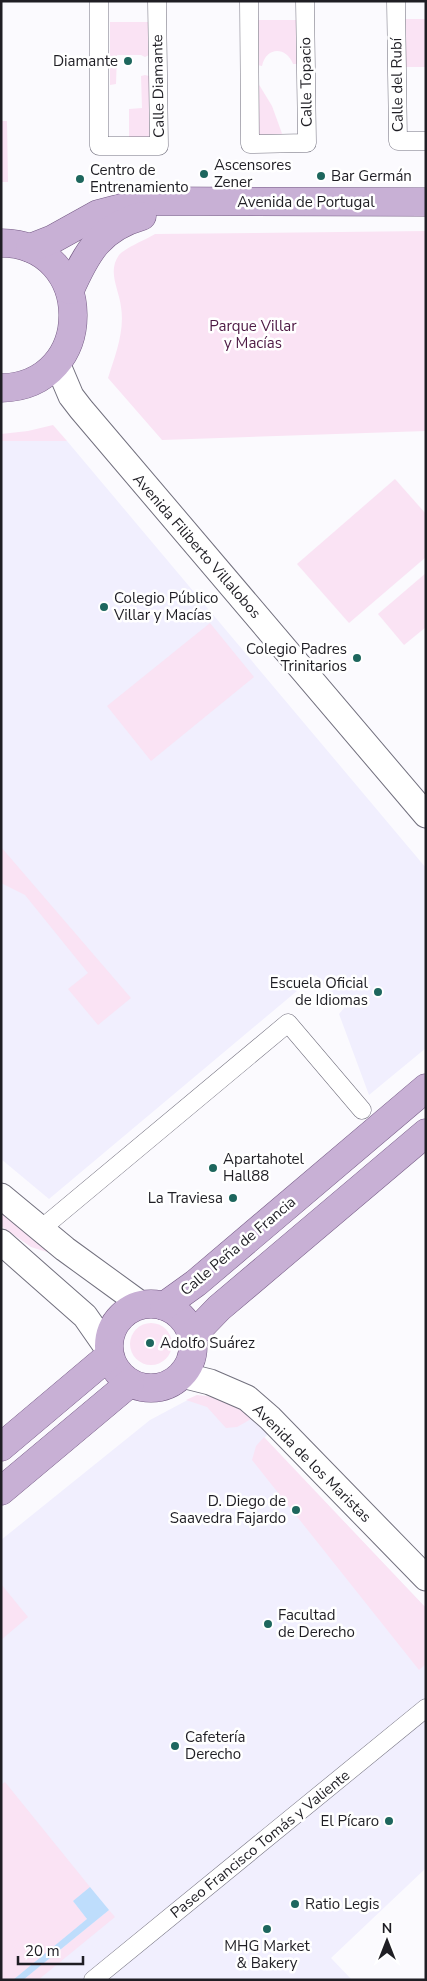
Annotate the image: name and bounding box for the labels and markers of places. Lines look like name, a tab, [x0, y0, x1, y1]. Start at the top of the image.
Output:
place label: Diamante	[53, 51, 118, 71]
marker: Diamante	[122, 55, 134, 67]
place label: Ascensores Zener	[214, 155, 291, 192]
place label: Centro de Entrenamiento	[90, 160, 189, 197]
place label: Bar Germán	[331, 166, 412, 186]
marker: Ascensores Zener	[198, 168, 210, 180]
marker: Bar Germán	[315, 170, 327, 182]
marker: Centro de Entrenamiento	[74, 173, 86, 185]
place label: Colegio Público Villar y Macías	[113, 588, 218, 625]
marker: Colegio Público Villar y Macías	[98, 601, 110, 613]
place label: Colegio Padres Trinitarios	[246, 639, 347, 676]
marker: Colegio Padres Trinitarios	[351, 652, 363, 664]
place label: Escuela Oficial de Idiomas	[270, 973, 369, 1010]
marker: Escuela Oficial de Idiomas	[372, 986, 384, 998]
place label: Apartahotel Hall88	[223, 1149, 305, 1186]
marker: Apartahotel Hall88	[207, 1162, 219, 1174]
place label: La Traviesa	[148, 1188, 223, 1208]
marker: La Traviesa	[227, 1192, 239, 1204]
place label: Adolfo Suárez	[160, 1333, 255, 1353]
marker: Adolfo Suárez	[144, 1337, 156, 1349]
place label: D. Diego de Saavedra Fajardo	[170, 1491, 286, 1528]
marker: D. Diego de Saavedra Fajardo	[290, 1504, 302, 1516]
place label: Facultad de Derecho	[278, 1605, 355, 1642]
marker: Facultad de Derecho	[262, 1618, 274, 1630]
place label: Cafetería Derecho	[185, 1727, 246, 1764]
marker: Cafetería Derecho	[169, 1740, 181, 1752]
place label: El Pícaro	[321, 1811, 379, 1831]
marker: El Pícaro	[383, 1815, 395, 1827]
place label: Ratio Legis	[305, 1894, 379, 1914]
marker: Ratio Legis	[289, 1898, 301, 1910]
marker: MHG Market & Bakery	[261, 1923, 273, 1935]
place label: MHG Market & Bakery	[224, 1936, 311, 1973]

